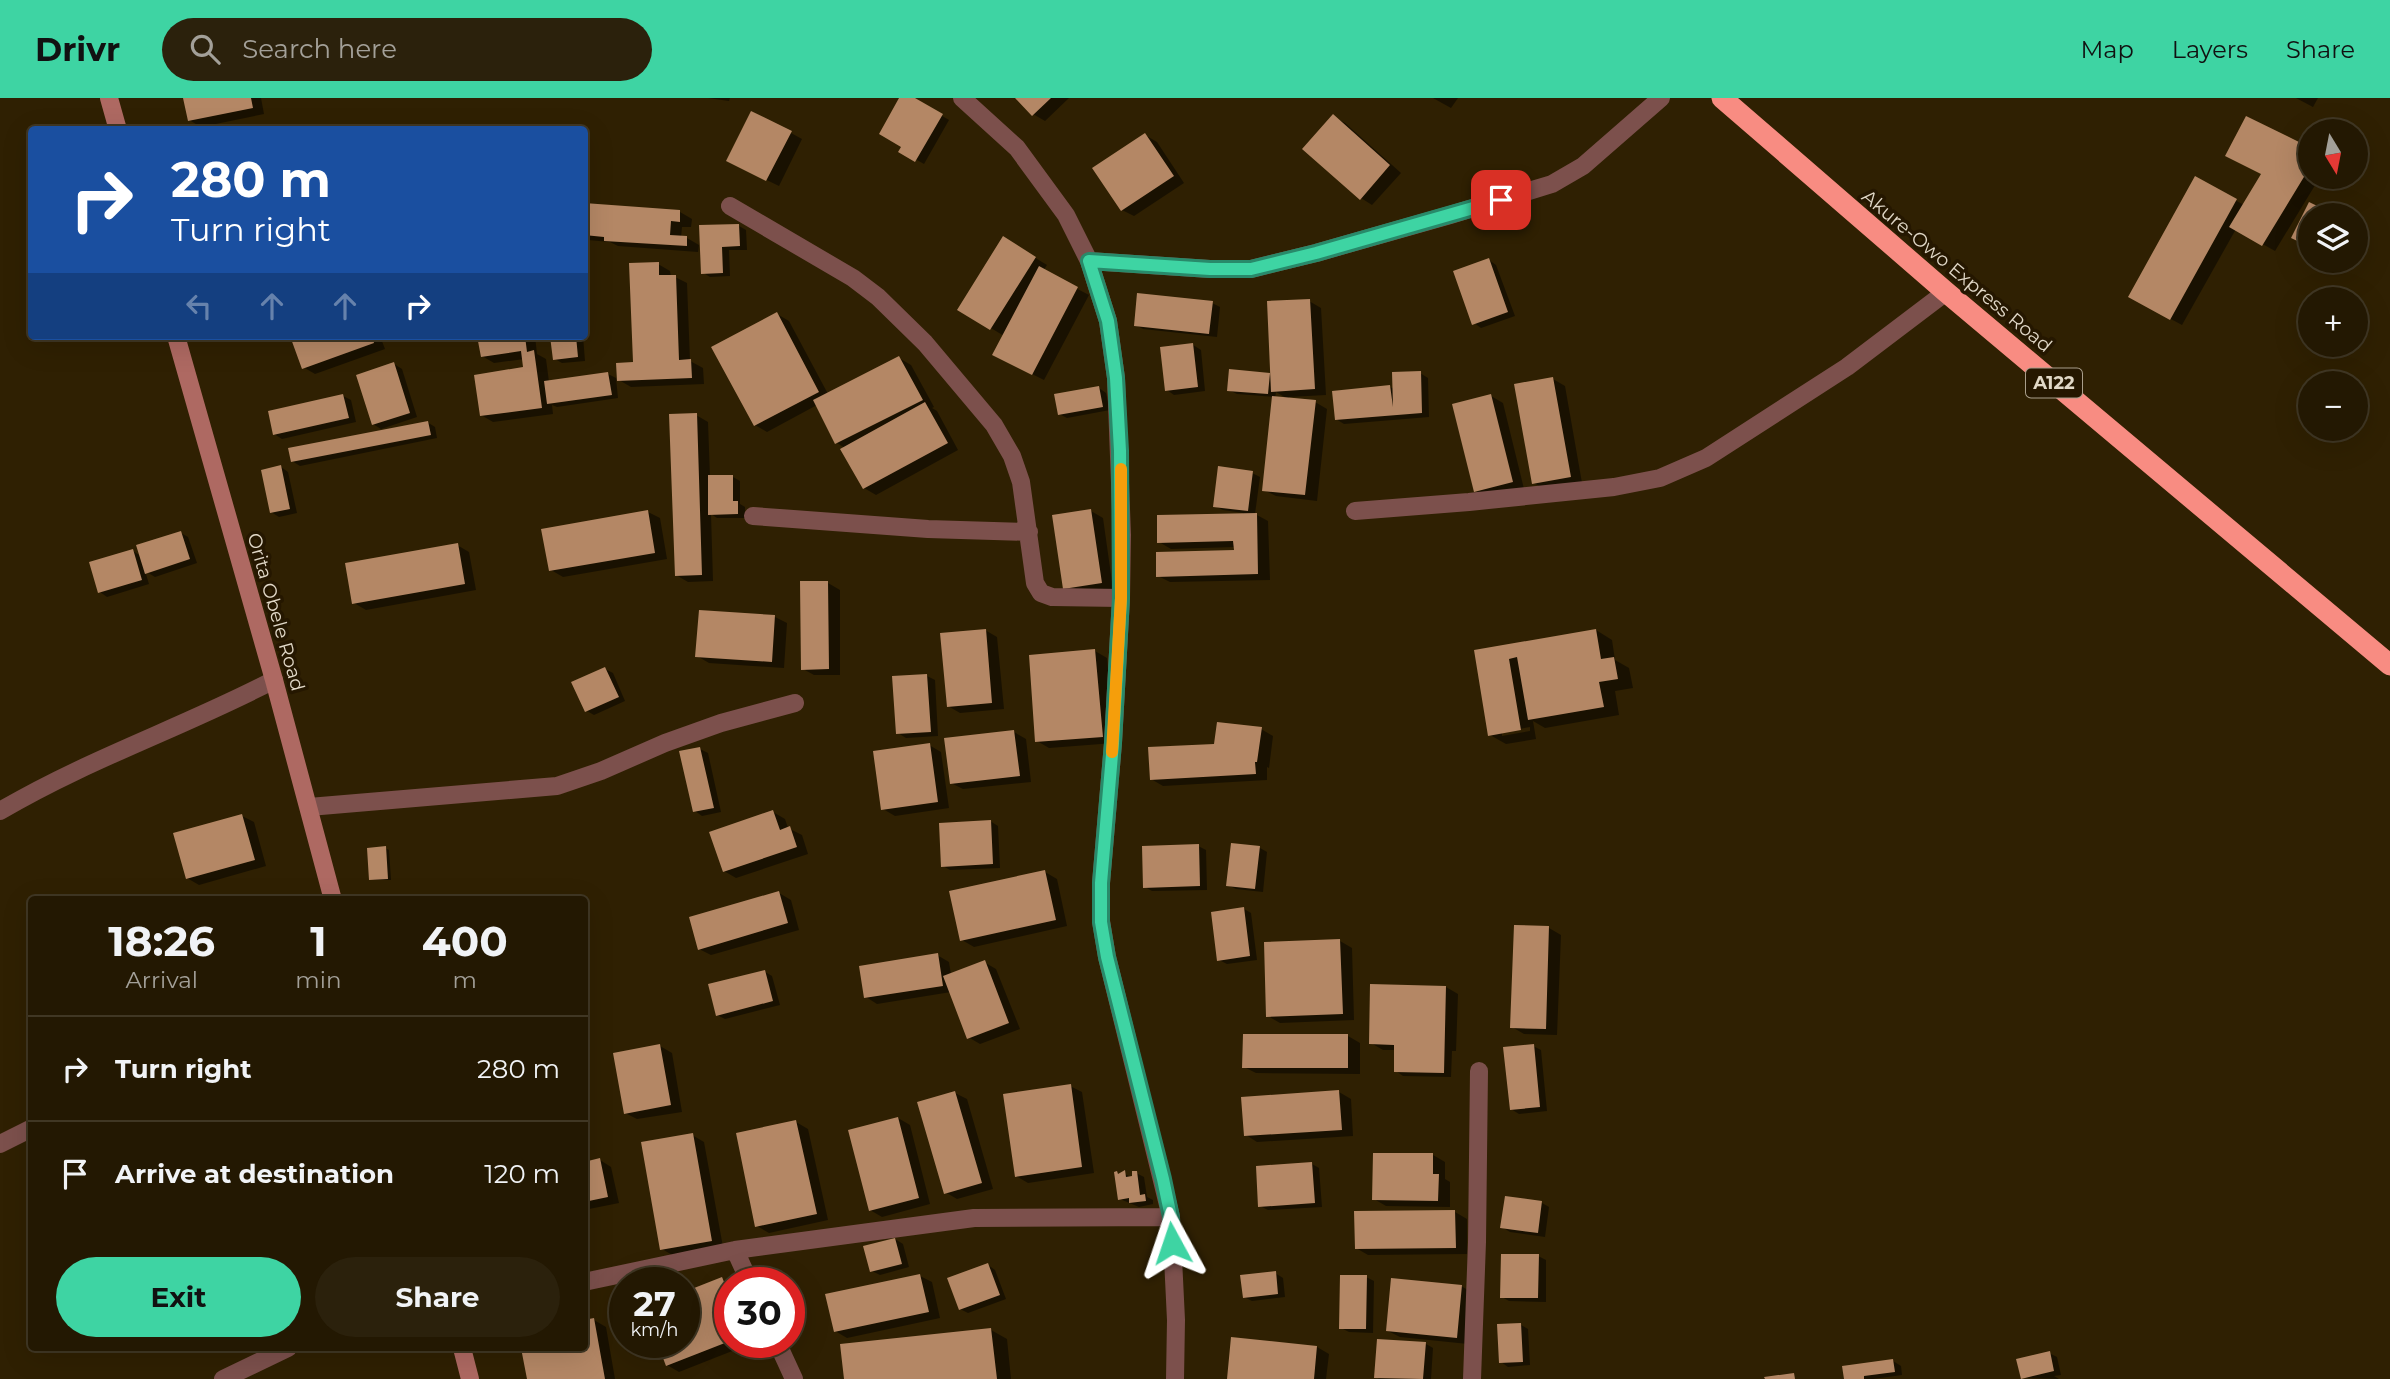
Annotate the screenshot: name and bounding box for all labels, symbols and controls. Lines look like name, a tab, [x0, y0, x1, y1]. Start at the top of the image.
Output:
search box	[162, 18, 652, 81]
text: Drivr	[35, 29, 120, 69]
icon: search	[186, 30, 224, 68]
text: Search here	[242, 33, 397, 65]
text: Map	[2080, 35, 2134, 64]
text: Layers	[2172, 35, 2248, 64]
text: Share	[2286, 35, 2355, 64]
north arrow	[2298, 119, 2368, 189]
map controls	[2298, 119, 2368, 441]
text: 280 m	[171, 150, 331, 209]
icon: right	[56, 154, 147, 245]
pin	[1471, 170, 1531, 230]
icon: arrive	[1482, 181, 1520, 219]
street label: Akure-Owo Express Road	[1857, 185, 2057, 357]
button: layers	[2298, 203, 2368, 273]
text: Turn right	[171, 210, 331, 249]
icon: left	[180, 287, 218, 325]
icon: ahead	[253, 287, 291, 325]
icon: ahead	[326, 287, 364, 325]
icon: right	[399, 287, 437, 325]
button: +	[2298, 287, 2368, 357]
road number: A122	[2026, 368, 2082, 398]
button: −	[2298, 371, 2368, 441]
street label: Orita Obele Road	[242, 530, 310, 694]
text: 18:26	[108, 915, 215, 967]
text: 1	[310, 915, 327, 967]
text: 400	[422, 915, 508, 967]
text: Arrival	[125, 966, 198, 994]
text: min	[295, 966, 341, 994]
text: m	[453, 966, 477, 994]
icon: right	[56, 1050, 94, 1088]
text: Turn right	[115, 1053, 251, 1085]
text: 280 m	[477, 1053, 560, 1085]
icon: arrive	[56, 1155, 94, 1193]
text: Arrive at destination	[115, 1158, 394, 1190]
text: 120 m	[484, 1158, 560, 1190]
position arrow	[1135, 1206, 1209, 1280]
button: Exit	[56, 1257, 301, 1337]
button: Share	[315, 1257, 560, 1337]
speed limit sign: 30	[714, 1267, 805, 1358]
text: 27	[633, 1282, 676, 1325]
text: km/h	[630, 1319, 679, 1341]

